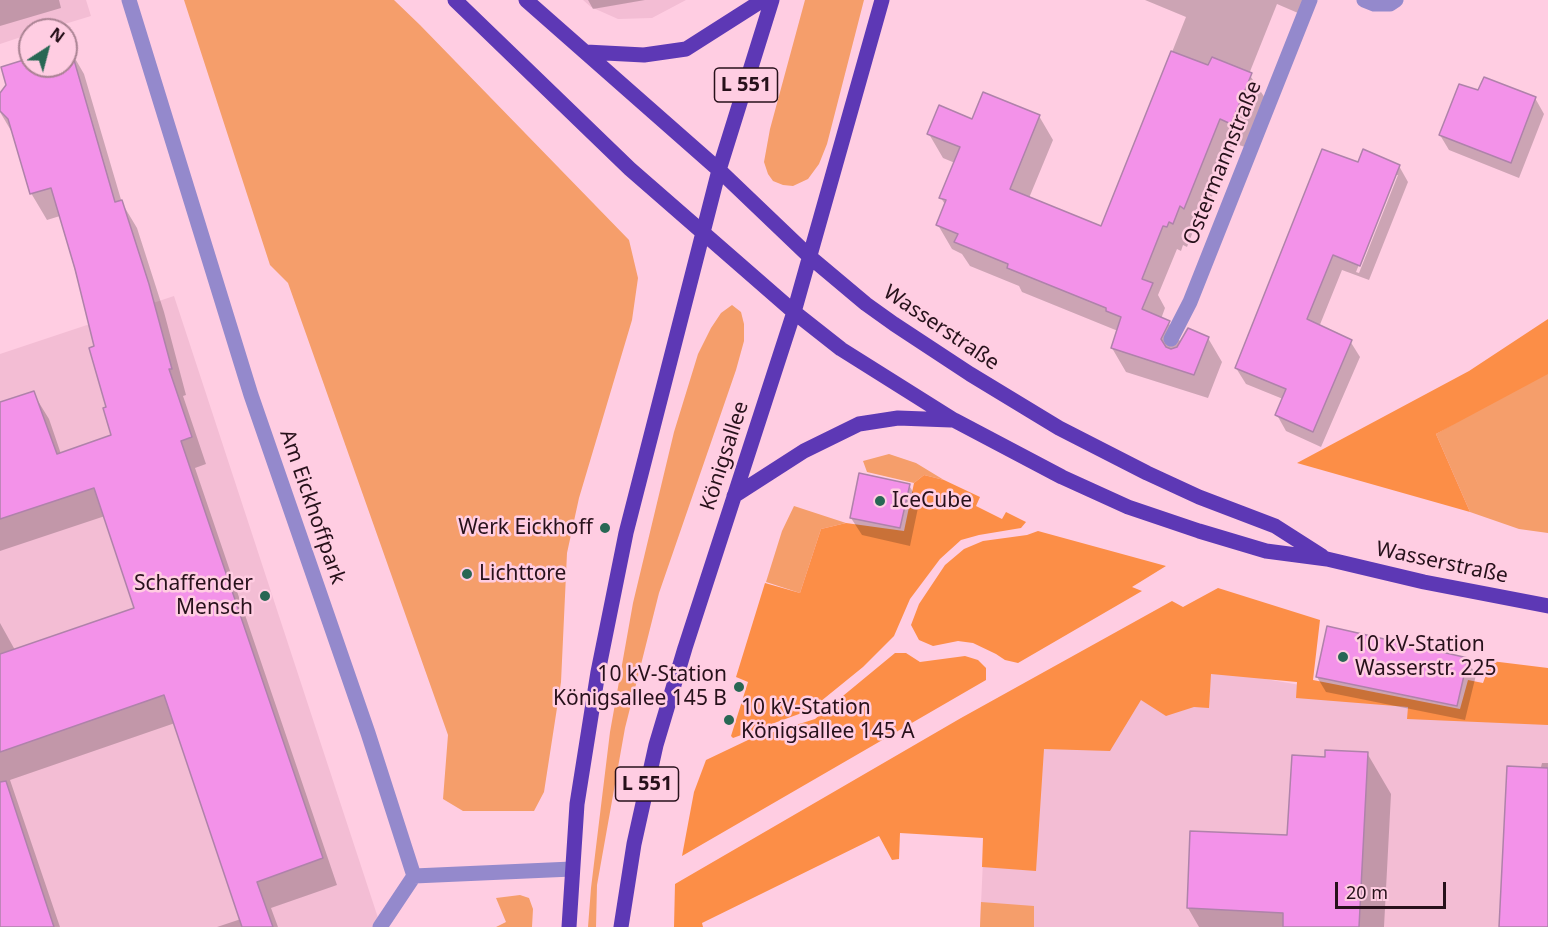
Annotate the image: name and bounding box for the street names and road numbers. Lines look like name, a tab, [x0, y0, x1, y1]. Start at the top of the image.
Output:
road number: L 551	[714, 68, 777, 102]
street label: Ostermannstraße	[1179, 77, 1267, 249]
street label: Wasserstraße	[878, 280, 1004, 376]
street label: Königsallee	[695, 398, 755, 514]
street label: Am Eickhoffpark	[274, 426, 350, 588]
street label: Wasserstraße	[1374, 537, 1510, 589]
road number: L 551	[616, 767, 678, 801]

